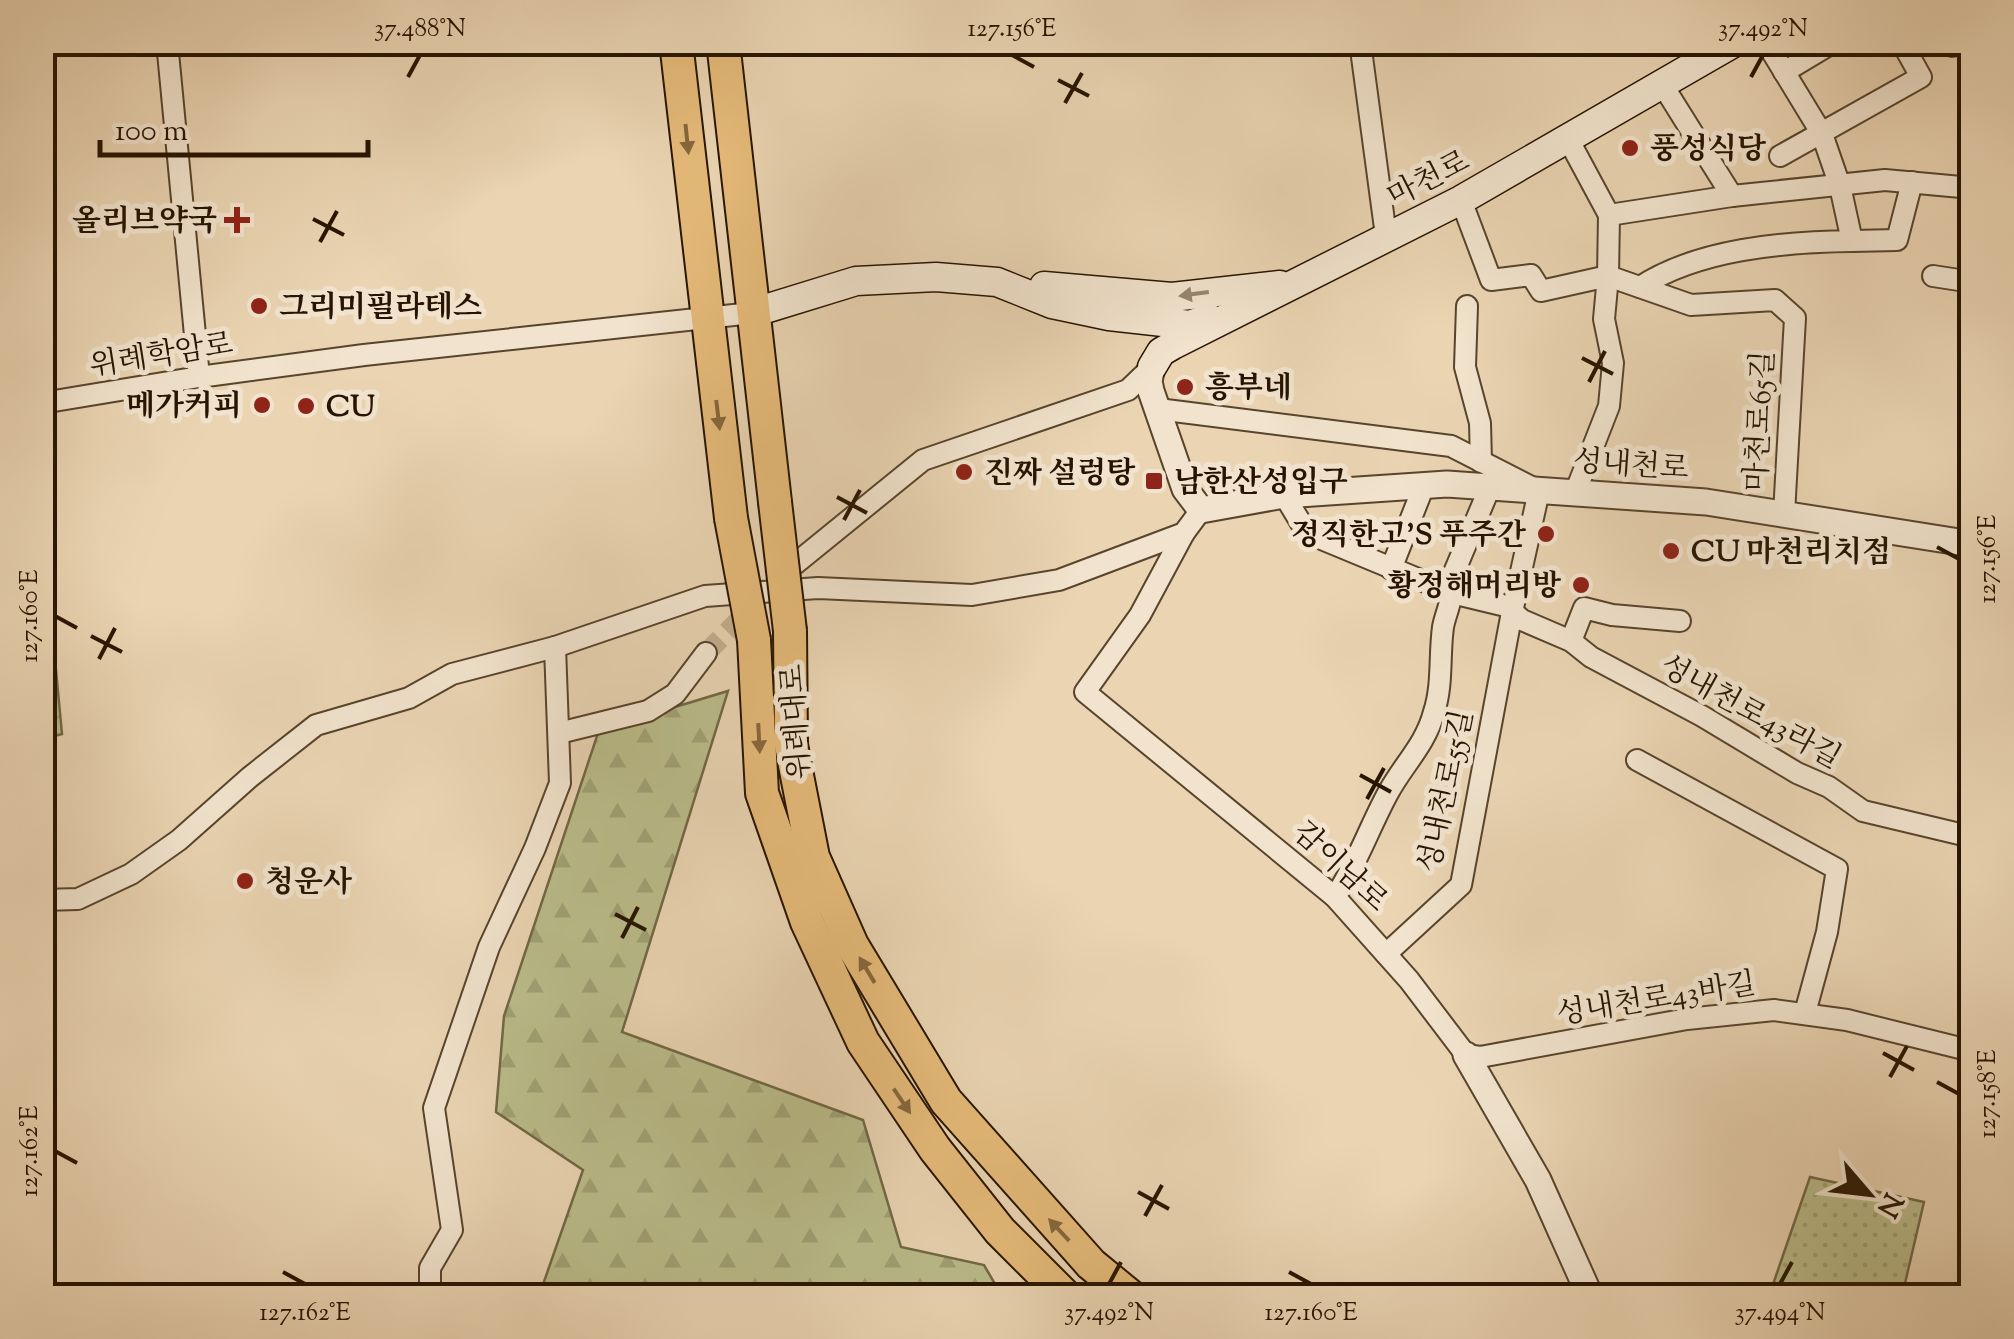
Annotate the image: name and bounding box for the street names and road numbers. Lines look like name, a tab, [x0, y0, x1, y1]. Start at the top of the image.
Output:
street label: 마천로	[1381, 141, 1478, 219]
street label: 위례학암로	[86, 324, 236, 389]
street label: 마천로65길	[1736, 350, 1787, 493]
street label: 성내천로	[1572, 441, 1690, 492]
street label: 성내천로43라길	[1651, 646, 1848, 781]
street label: 위례대로	[772, 662, 823, 781]
street label: 성내천로55길	[1409, 706, 1486, 877]
street label: 감이남로	[1282, 813, 1396, 923]
street label: 성내천로43바길	[1554, 964, 1759, 1037]

